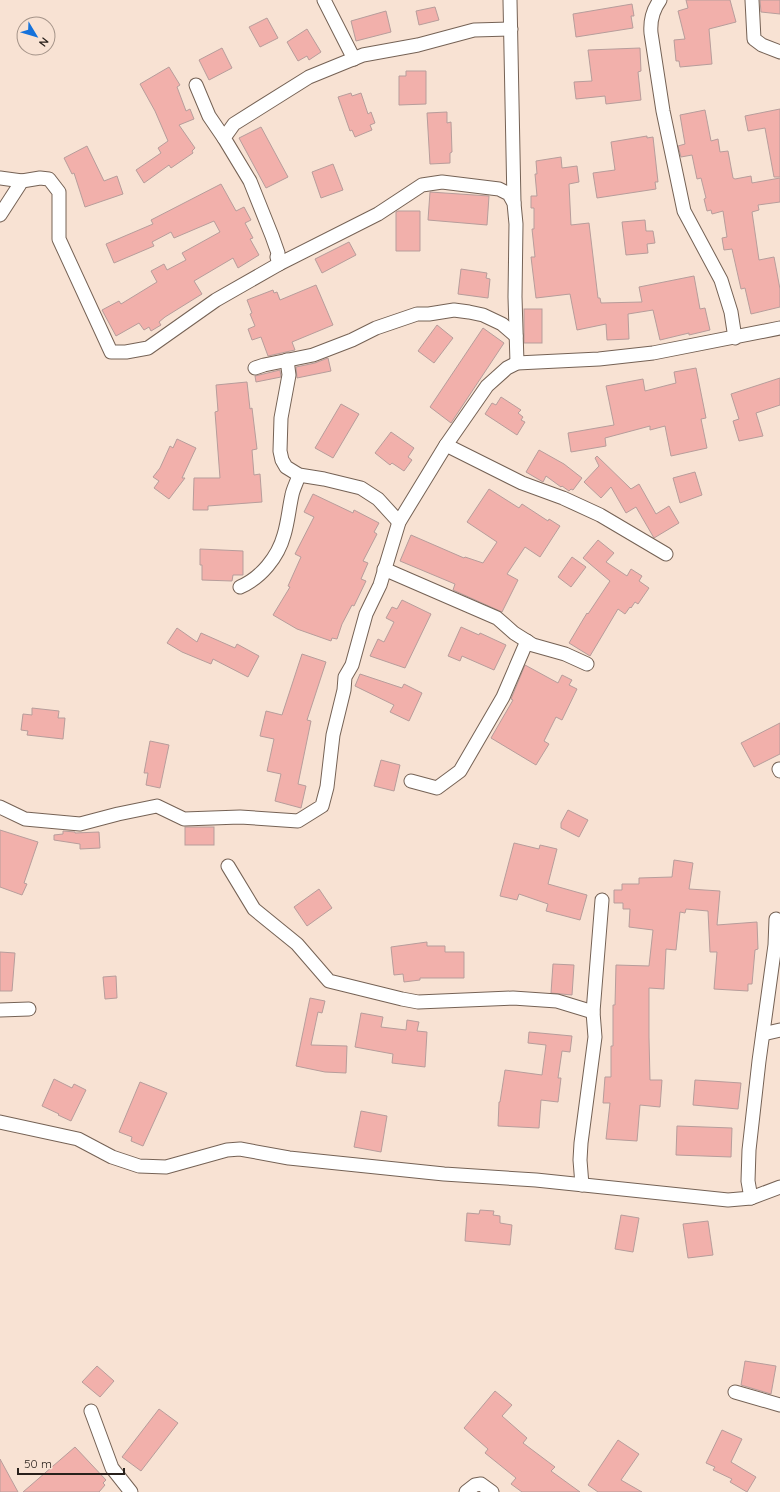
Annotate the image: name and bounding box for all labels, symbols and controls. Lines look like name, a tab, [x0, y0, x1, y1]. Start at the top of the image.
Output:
north arrow	[16, 16, 56, 56]
text: N	[36, 35, 52, 50]
scale bar	[18, 1450, 124, 1476]
text: 50 m	[24, 1456, 52, 1471]

